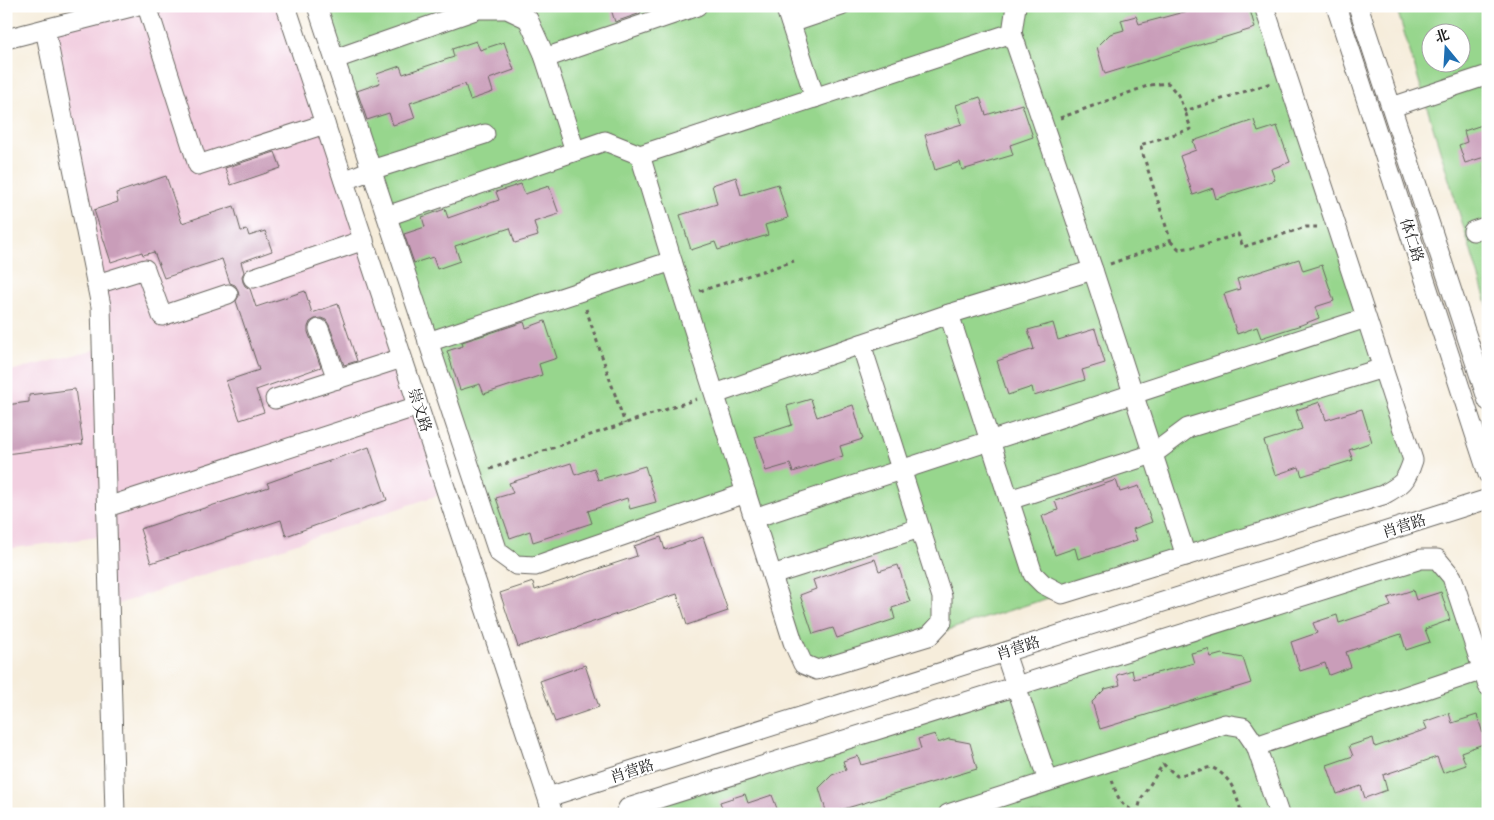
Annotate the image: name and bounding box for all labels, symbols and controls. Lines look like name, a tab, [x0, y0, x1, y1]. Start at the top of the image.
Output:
north arrow	[1422, 22, 1472, 72]
text: 北	[1433, 26, 1451, 46]
street label: 体仁路	[1396, 216, 1428, 264]
street label: 崇文路	[404, 386, 436, 434]
street label: 肖营路	[1380, 510, 1428, 542]
street label: 肖营路	[994, 632, 1042, 664]
street label: 肖营路	[608, 755, 656, 787]

